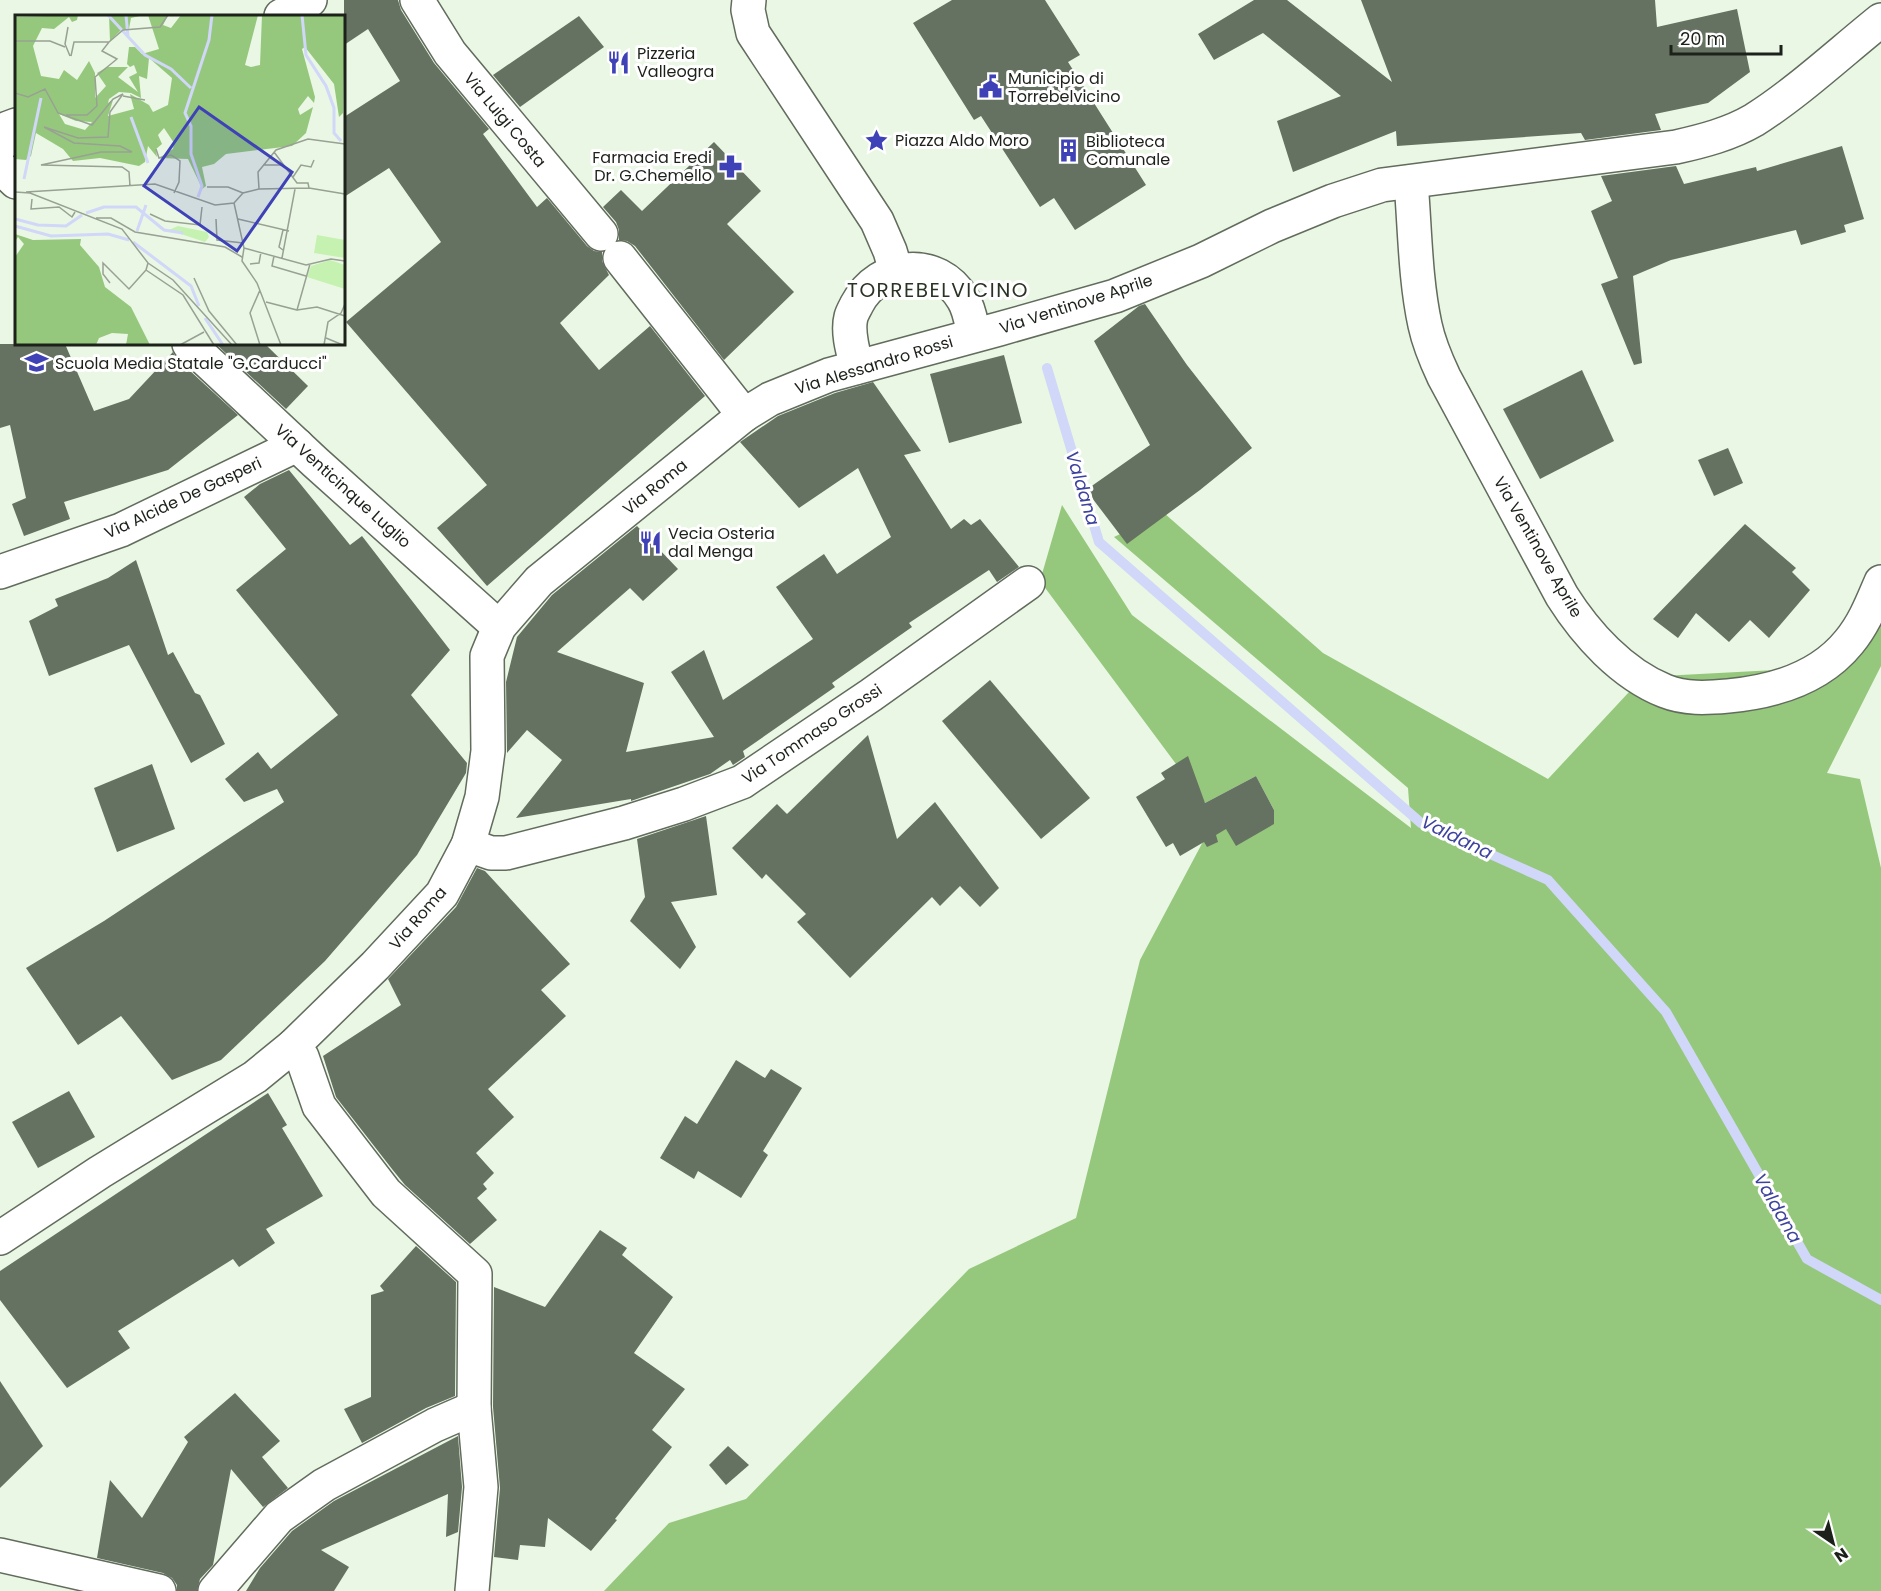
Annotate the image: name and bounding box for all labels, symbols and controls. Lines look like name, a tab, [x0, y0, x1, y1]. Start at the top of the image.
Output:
inset map	[15, 15, 345, 345]
scale bar	[1671, 18, 1780, 56]
text: 20 m	[1680, 26, 1725, 51]
place label: Pizzeria Valleogra	[637, 42, 714, 83]
restaurant icon: Pizzeria Valleogra	[606, 49, 632, 75]
place label: Municipio di Torrebelvicino	[1008, 67, 1120, 108]
street label: Via Luigi Costa	[458, 68, 552, 172]
public building icon: Municipio di Torrebelvicino	[977, 74, 1003, 100]
place icon: Piazza Aldo Moro	[864, 127, 890, 153]
place label: Piazza Aldo Moro	[895, 129, 1029, 152]
place label: Biblioteca Comunale	[1086, 130, 1170, 171]
building icon: Biblioteca Comunale	[1055, 137, 1081, 163]
place label: Farmacia Eredi Dr. G.Chemello	[592, 146, 712, 187]
pharmacy icon: Farmacia Eredi Dr. G.Chemello	[717, 153, 743, 179]
street label: Via Ventinove Aprile	[997, 268, 1156, 340]
district label: TORREBELVICINO	[847, 276, 1029, 304]
street label: Via Alessandro Rossi	[792, 330, 956, 400]
school or university icon: Scuola Media Statale "G.Carducci"	[24, 350, 50, 376]
place label: Scuola Media Statale "G.Carducci"	[55, 352, 327, 375]
street label: Via Venticinque Luglio	[270, 419, 416, 553]
water label: Valdana	[1060, 448, 1106, 528]
street label: Via Alcide De Gasperi	[101, 451, 265, 545]
street label: Via Roma	[618, 454, 692, 520]
street label: Via Ventinove Aprile	[1488, 472, 1588, 622]
place label: Vecia Osteria dal Menga	[668, 522, 775, 563]
restaurant icon: Vecia Osteria dal Menga	[637, 529, 663, 555]
street label: Via Tommaso Grossi	[737, 678, 887, 790]
water label: Valdana	[1417, 809, 1497, 865]
street label: Via Roma	[384, 881, 452, 955]
water label: Valdana	[1748, 1168, 1808, 1248]
north arrow	[1803, 1513, 1863, 1573]
text: N	[1830, 1542, 1853, 1568]

